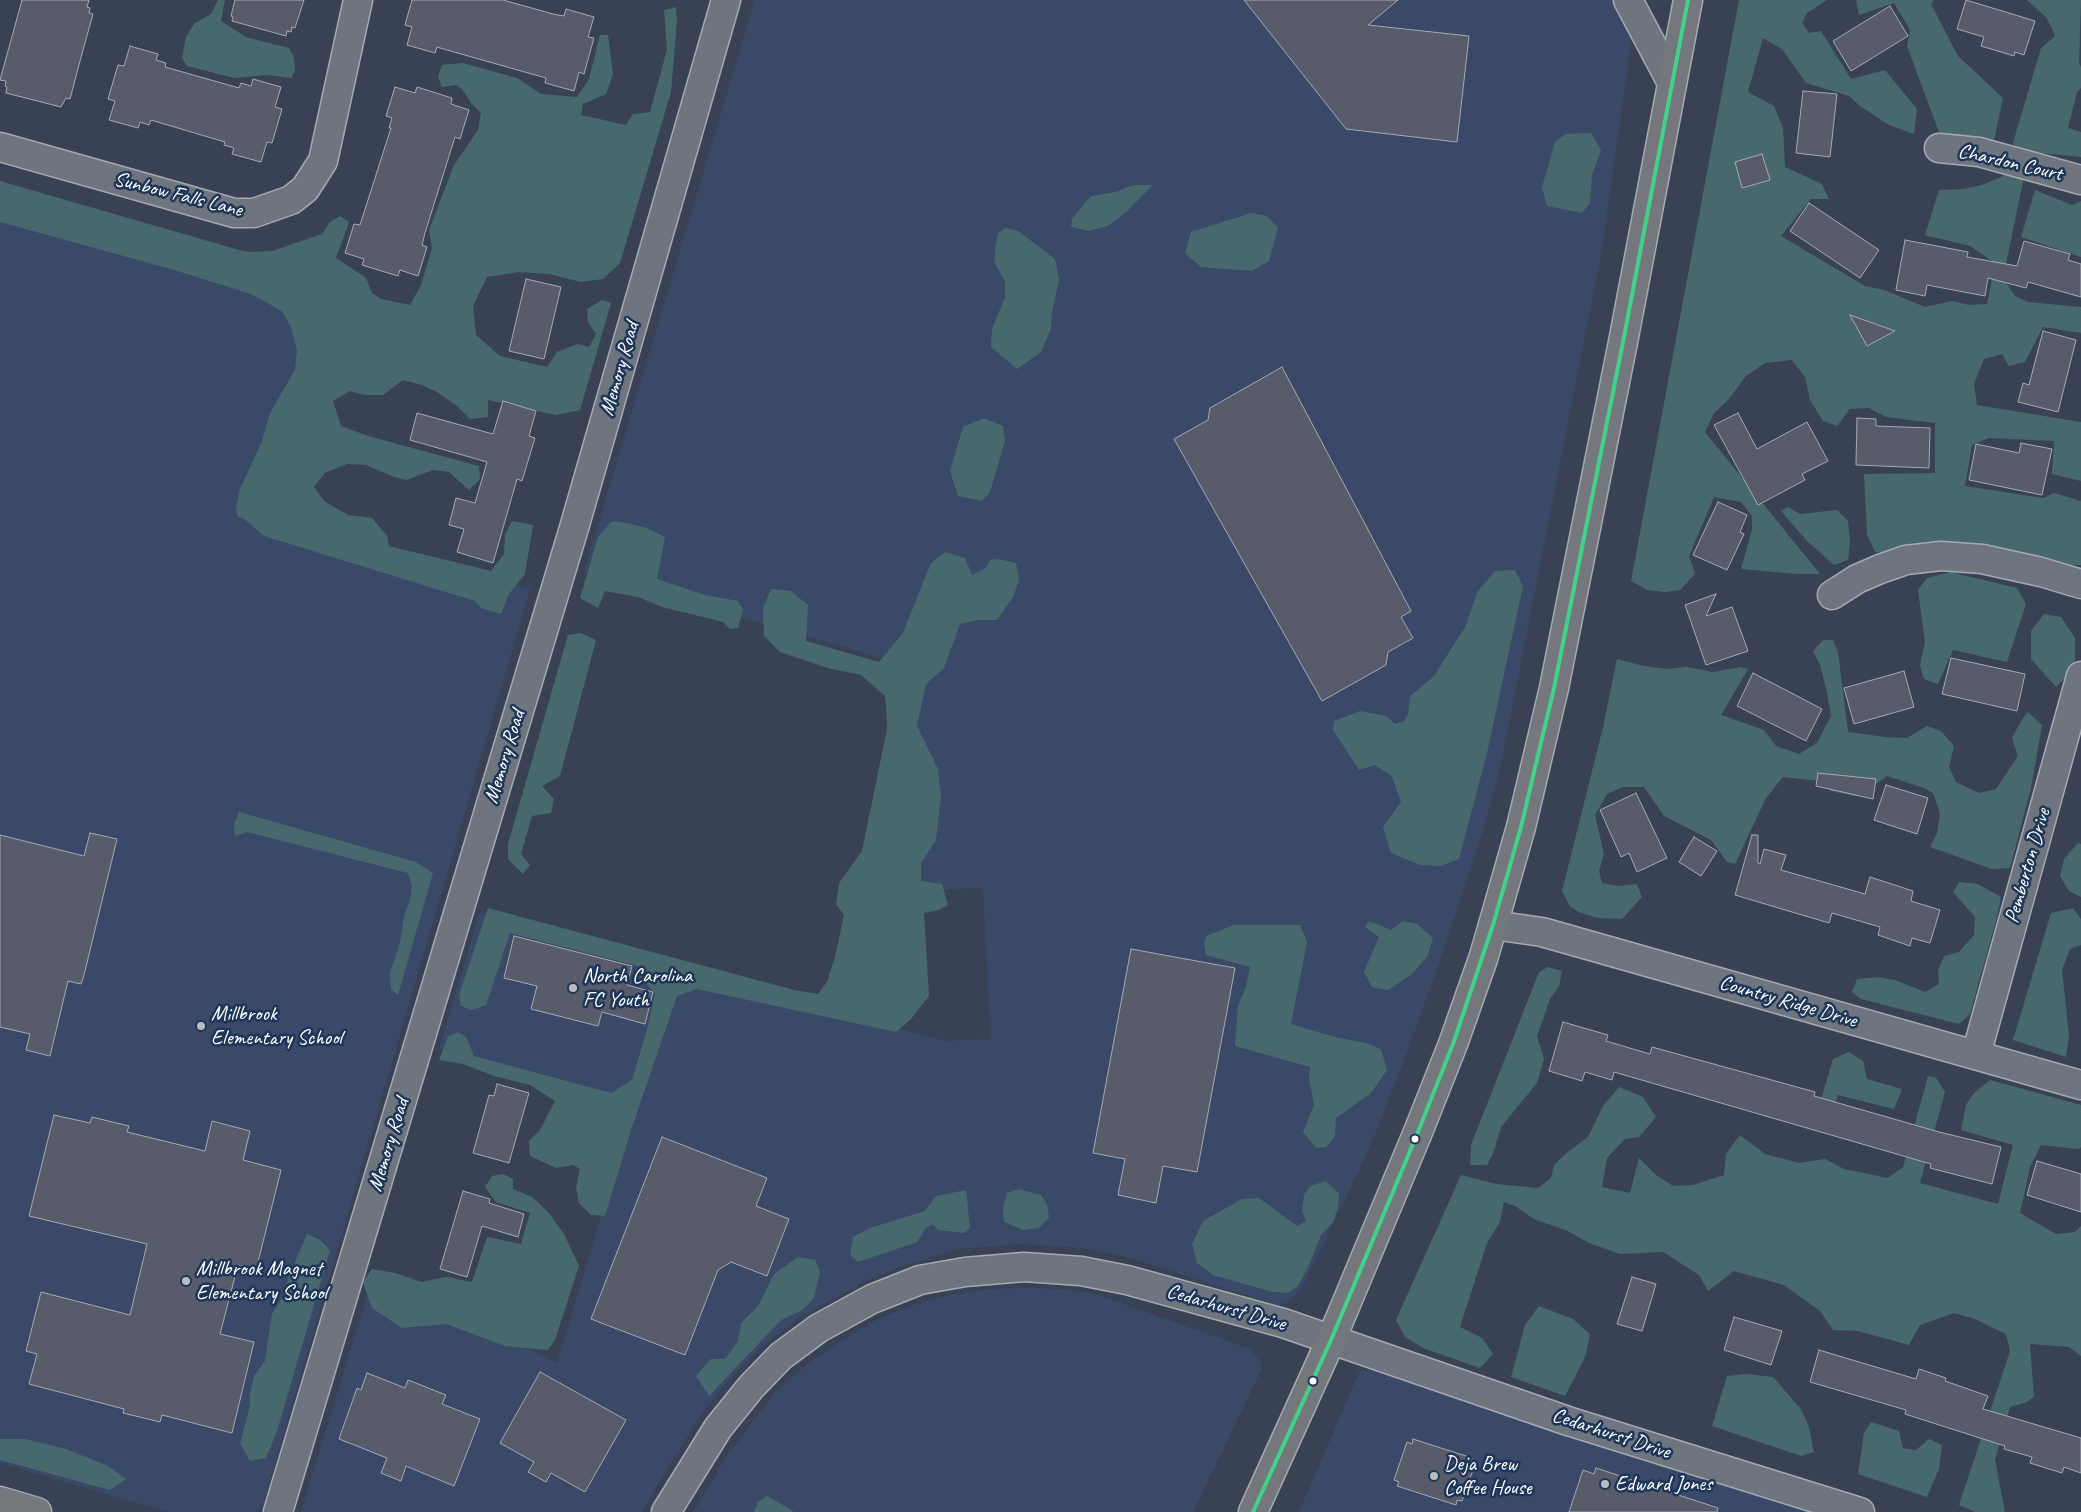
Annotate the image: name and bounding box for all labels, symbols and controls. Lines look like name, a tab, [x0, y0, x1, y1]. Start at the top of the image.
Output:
street label: Chardon Court	[1955, 139, 2065, 187]
street label: Sunbow Falls Lane	[111, 167, 245, 223]
street label: Memory Road	[595, 319, 645, 419]
street label: Memory Road	[479, 707, 531, 807]
street label: Pemberton Drive	[2000, 806, 2056, 926]
place label: North Carolina FC Youth	[583, 963, 692, 1013]
street label: Country Ridge Drive	[1716, 970, 1860, 1034]
marker: North Carolina FC Youth	[567, 982, 579, 994]
place label: Millbrook Elementary School	[211, 1001, 342, 1051]
marker: Millbrook Elementary School	[195, 1020, 207, 1032]
street label: Memory Road	[363, 1095, 415, 1195]
unlabelled marker	[1410, 1134, 1420, 1144]
place label: Millbrook Magnet Elementary School	[196, 1256, 327, 1306]
marker: Millbrook Magnet Elementary School	[180, 1275, 192, 1287]
street label: Cedarhurst Drive	[1164, 1279, 1288, 1337]
unlabelled marker	[1308, 1376, 1318, 1386]
street label: Cedarhurst Drive	[1549, 1403, 1673, 1465]
place label: Deja Brew Coffee House	[1444, 1451, 1532, 1501]
marker: Deja Brew Coffee House	[1428, 1470, 1440, 1482]
place label: Edward Jones	[1615, 1471, 1712, 1497]
marker: Edward Jones	[1599, 1478, 1611, 1490]

